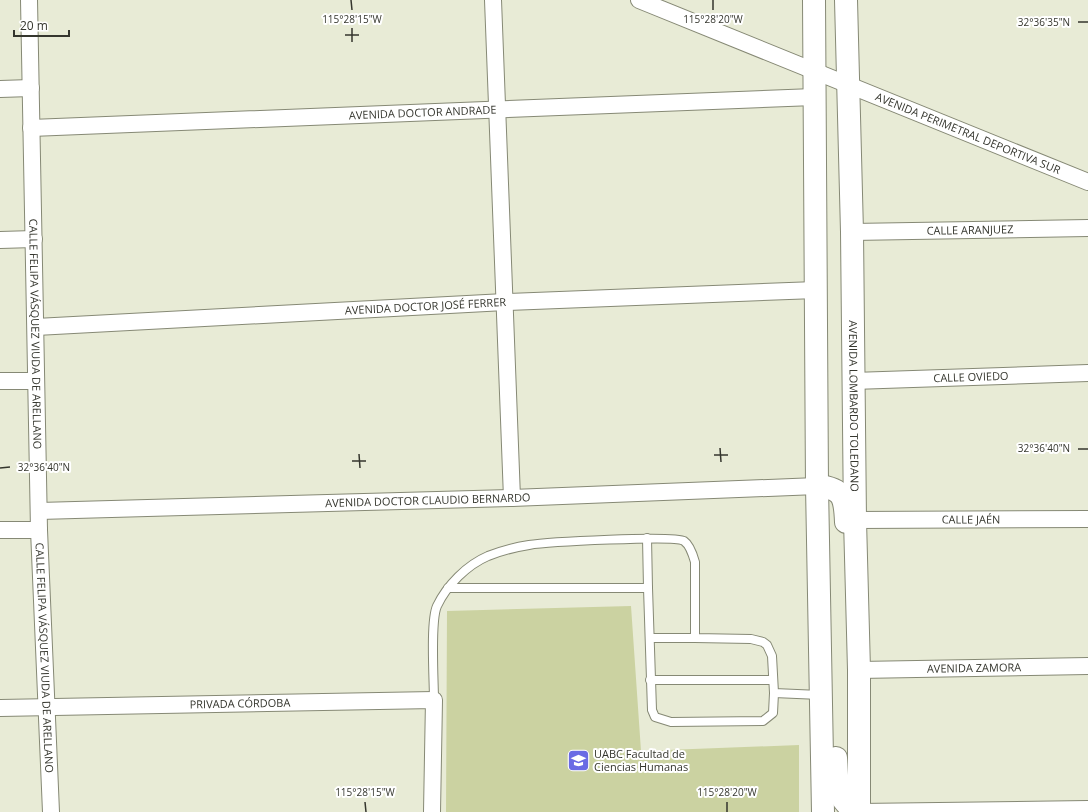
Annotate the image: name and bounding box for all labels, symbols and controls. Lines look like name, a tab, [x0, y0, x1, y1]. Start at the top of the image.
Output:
scale bar	[14, 12, 69, 38]
text: 115°28'15"W	[322, 12, 383, 26]
text: 115°28'20"W	[683, 12, 744, 26]
text: 32°36'35"N	[1018, 15, 1070, 29]
text: 20 m	[20, 17, 48, 34]
street label: AVENIDA PERIMETRAL DEPORTIVA SUR	[873, 89, 1063, 177]
street label: AVENIDA DOCTOR ANDRADE	[349, 102, 497, 122]
street label: CALLE FELIPA VÁSQUEZ VIUDA DE ARELLANO	[26, 219, 45, 449]
street label: CALLE ARANJUEZ	[926, 221, 1014, 238]
street label: AVENIDA DOCTOR JOSÉ FERRER	[344, 294, 507, 318]
street label: AVENIDA LOMBARDO TOLEDANO	[846, 320, 863, 492]
street label: CALLE OVIEDO	[933, 368, 1009, 385]
text: 32°36'40"N	[1018, 441, 1070, 455]
text: 32°36'40"N	[18, 460, 70, 474]
street label: AVENIDA DOCTOR CLAUDIO BERNARDO	[325, 489, 531, 510]
street label: CALLE JAÉN	[942, 511, 1000, 527]
street label: CALLE FELIPA VÁSQUEZ VIUDA DE ARELLANO	[33, 542, 57, 773]
street label: AVENIDA ZAMORA	[927, 659, 1021, 676]
street label: PRIVADA CÓRDOBA	[189, 695, 290, 712]
place label: UABC Facultad de Ciencias Humanas	[594, 746, 688, 774]
school or university icon: UABC Facultad de Ciencias Humanas	[565, 747, 591, 773]
text: 115°28'15"W	[335, 785, 396, 799]
text: 115°28'20"W	[697, 785, 758, 799]

